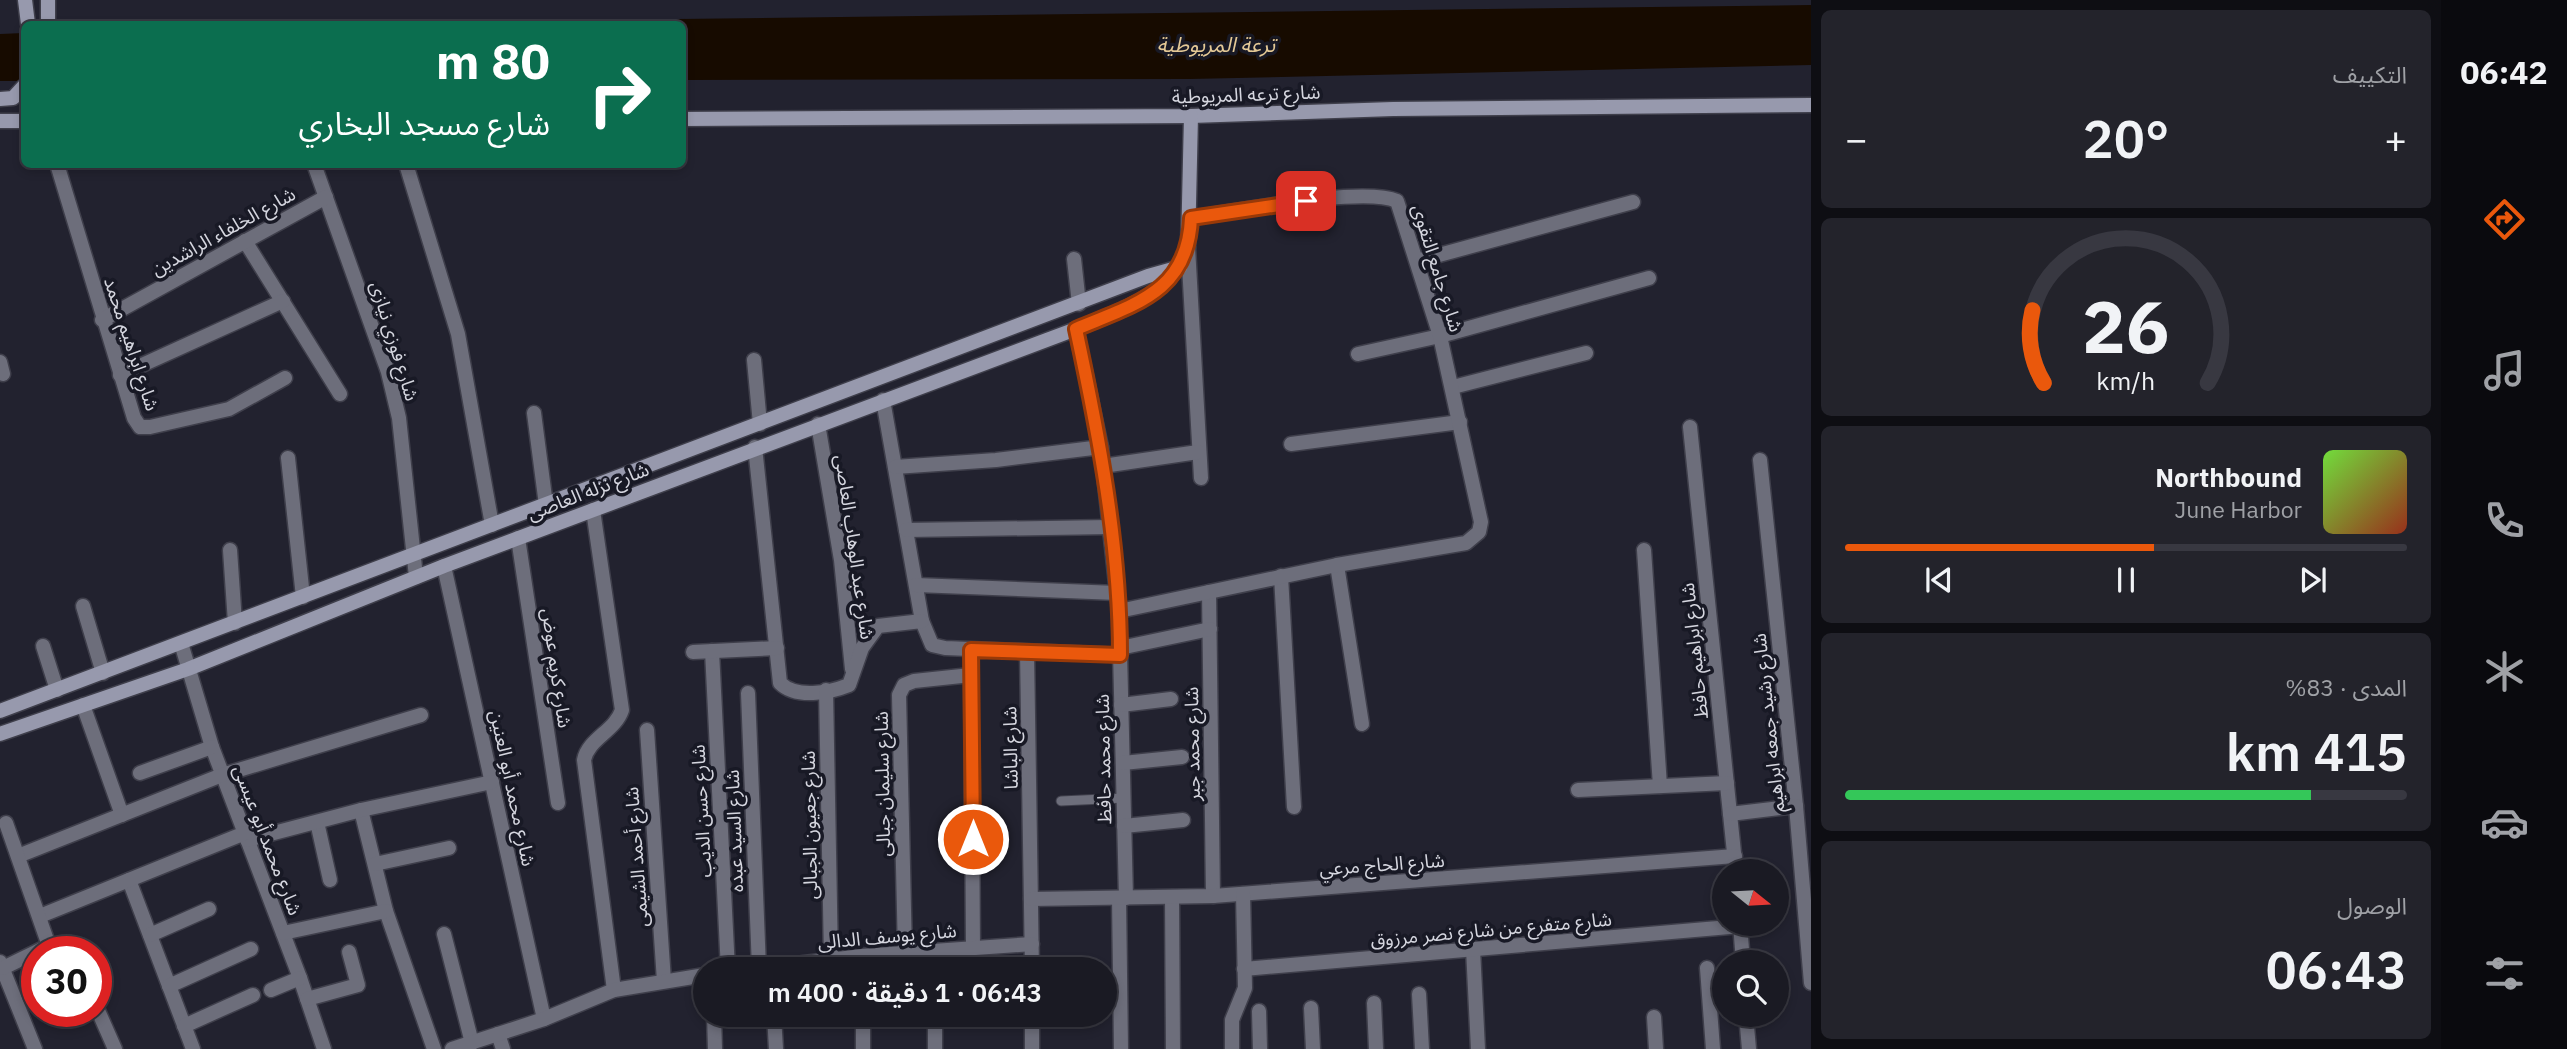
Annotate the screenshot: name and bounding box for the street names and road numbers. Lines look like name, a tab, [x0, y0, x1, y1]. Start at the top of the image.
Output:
street label: شارع ترعه المريوطية	[1171, 79, 1321, 111]
street label: شارع الخلفاء الراشدين	[147, 181, 300, 282]
street label: شارع جامع التقوى	[1404, 201, 1469, 336]
street label: شارع ابراهيم محمد	[96, 274, 165, 415]
street label: شارع فوزي نيازى	[362, 278, 425, 405]
street label: شارع عبد الوهاب العاصى	[828, 453, 880, 641]
street label: شارع نزله العاصى	[524, 457, 653, 527]
street label: شارع ابراهيم حافظ	[1675, 581, 1716, 720]
street label: شارع كريم عوض	[534, 607, 577, 730]
street label: شارع رشيد جمعه ابراهيم	[1747, 632, 1792, 814]
street label: شارع محمد جبر	[1179, 687, 1207, 802]
street label: شارع محمد حافظ	[1090, 694, 1118, 824]
street label: شارع الباشا	[997, 706, 1025, 790]
street label: شارع محمد أبو العنين	[483, 708, 541, 869]
street label: شارع سليمان جبالى	[869, 711, 897, 857]
street label: شارع حسن الديب	[686, 744, 718, 878]
street label: شارع جعيون الجبالى	[796, 750, 824, 900]
street label: شارع محمد أبو عيسى	[226, 761, 308, 919]
street label: شارع السيد عبده	[720, 769, 750, 893]
street label: شارع أحمد الشيمى	[619, 786, 655, 928]
street label: شارع الحاج مرعي	[1318, 848, 1446, 884]
street label: شارع متفرع من شارع نصر مرزوق	[1369, 906, 1613, 954]
street label: شارع يوسف الدالى	[817, 918, 958, 956]

